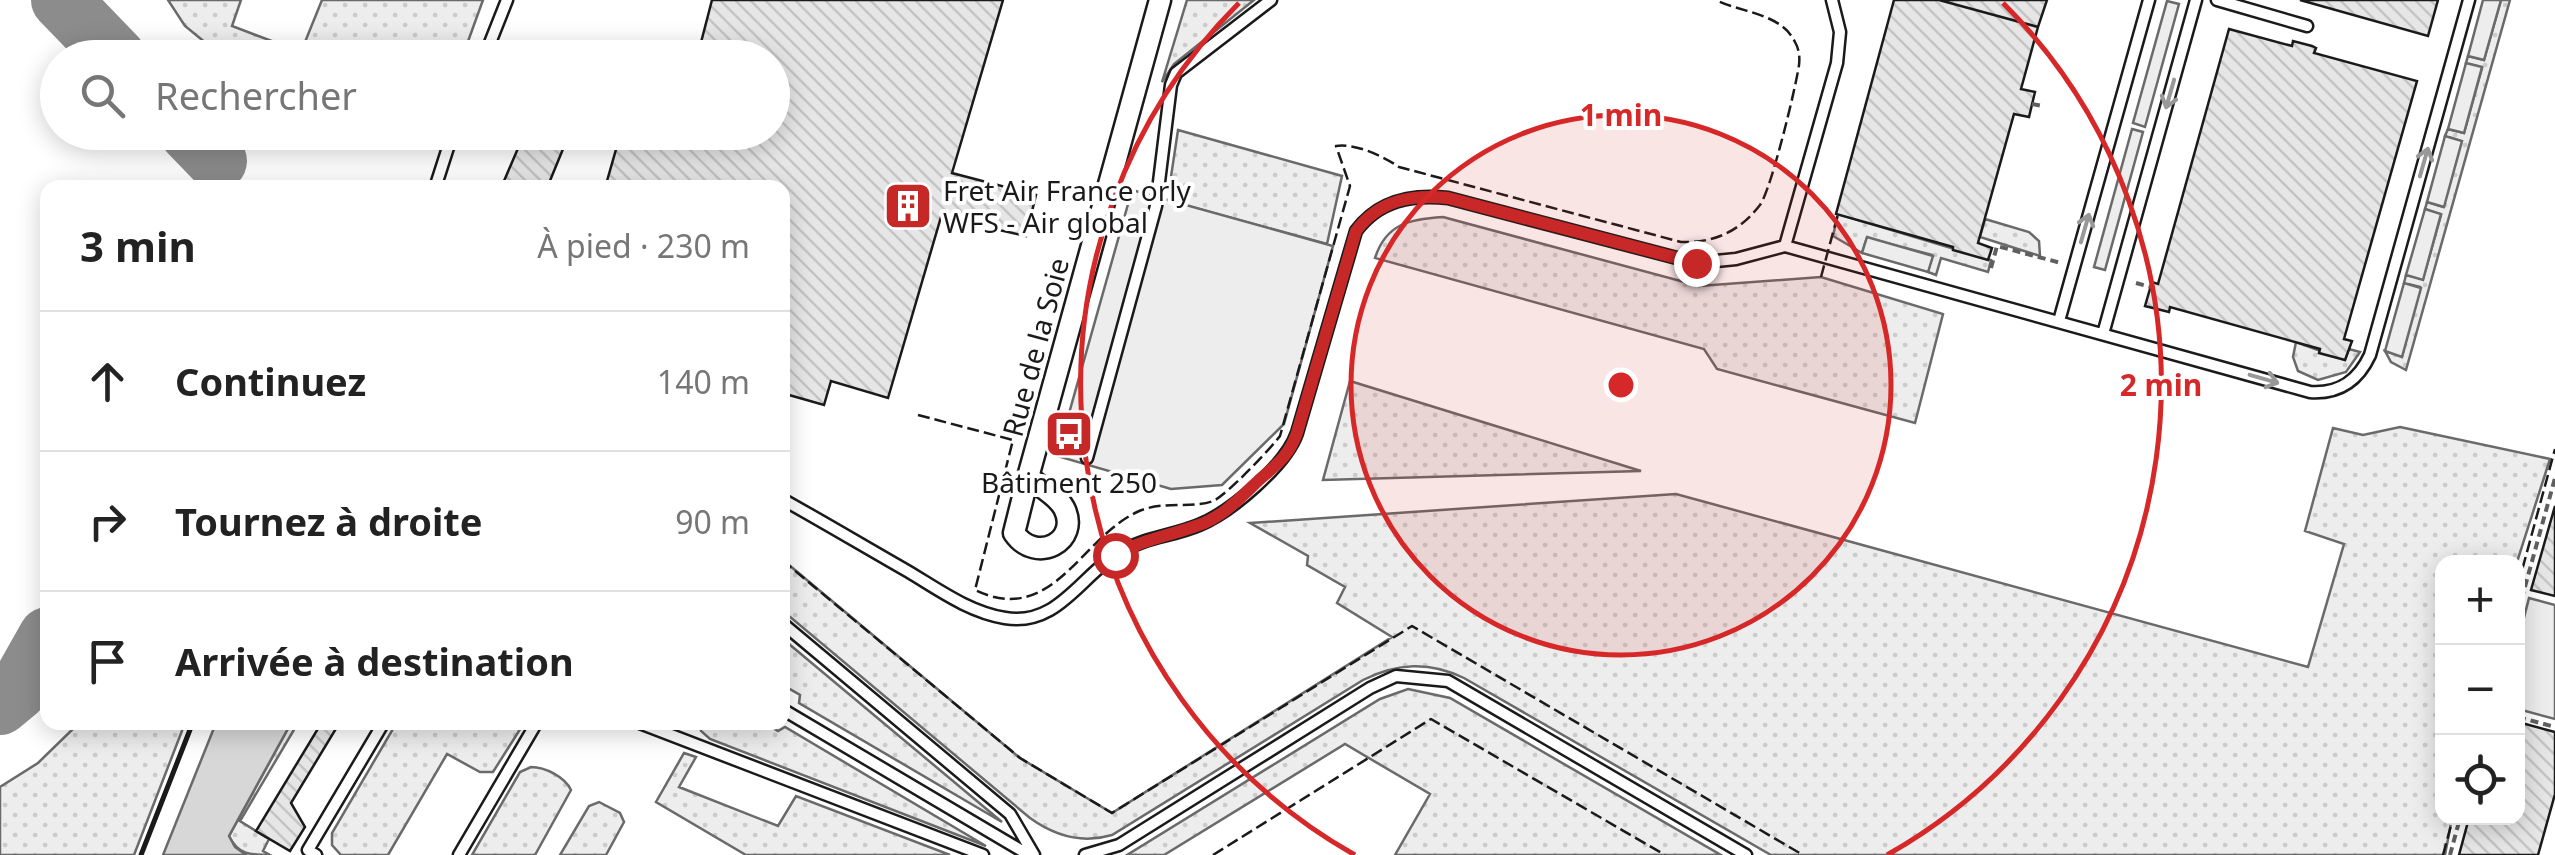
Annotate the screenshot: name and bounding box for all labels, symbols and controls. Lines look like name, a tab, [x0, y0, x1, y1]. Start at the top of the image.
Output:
search box	[40, 40, 790, 150]
icon: search	[75, 68, 130, 123]
text: Rechercher	[155, 69, 357, 121]
one-way arrow	[2160, 78, 2178, 109]
text: 1 min	[1580, 94, 1662, 135]
one-way arrow	[2416, 147, 2434, 178]
place label: Fret Air France orly WFS - Air global	[943, 171, 1191, 241]
building icon: Fret Air France orly WFS - Air global	[882, 180, 934, 232]
one-way arrow	[2077, 212, 2095, 244]
text: 3 min	[80, 217, 196, 274]
text: À pied · 230 m	[537, 224, 750, 267]
route end	[1674, 241, 1720, 287]
street label: Rue de la Soie	[993, 253, 1077, 441]
icon: ahead	[80, 354, 135, 409]
text: Continuez	[175, 355, 366, 407]
text: 140 m	[657, 360, 750, 403]
text: 2 min	[2120, 364, 2202, 405]
centre of rings	[1603, 367, 1639, 403]
one-way arrow	[2248, 371, 2279, 390]
bus stop icon: Bâtiment 250	[1043, 408, 1095, 460]
place label: Bâtiment 250	[981, 463, 1157, 501]
icon: right	[80, 494, 135, 549]
text: Tournez à droite	[175, 495, 483, 547]
text: 90 m	[675, 500, 750, 543]
route start	[1093, 533, 1139, 579]
map controls	[2435, 555, 2525, 825]
button: +	[2435, 555, 2525, 645]
icon: arrive	[80, 634, 135, 689]
text: Arrivée à destination	[175, 635, 574, 687]
button: −	[2435, 645, 2525, 735]
button: locate	[2435, 735, 2525, 825]

